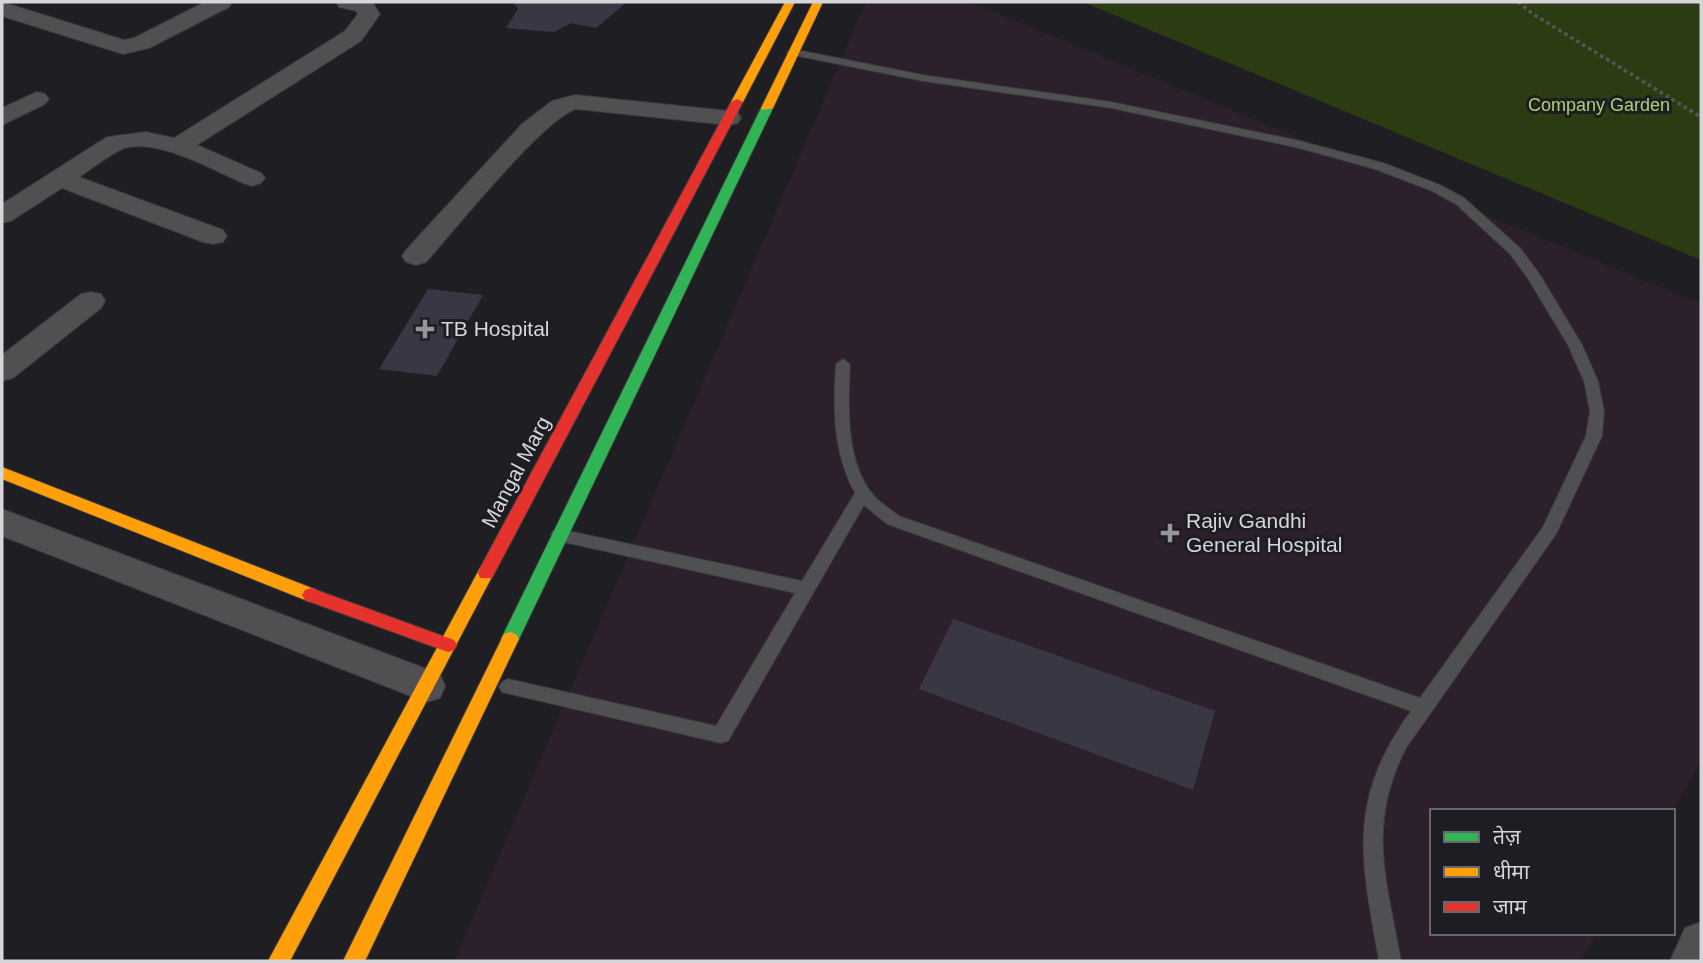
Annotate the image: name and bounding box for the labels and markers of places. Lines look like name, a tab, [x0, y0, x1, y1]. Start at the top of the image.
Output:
place label: TB Hospital	[441, 317, 550, 340]
marker: TB Hospital	[415, 319, 435, 339]
place label: Rajiv Gandhi General Hospital	[1186, 509, 1342, 556]
marker: Rajiv Gandhi General Hospital	[1160, 523, 1180, 543]

